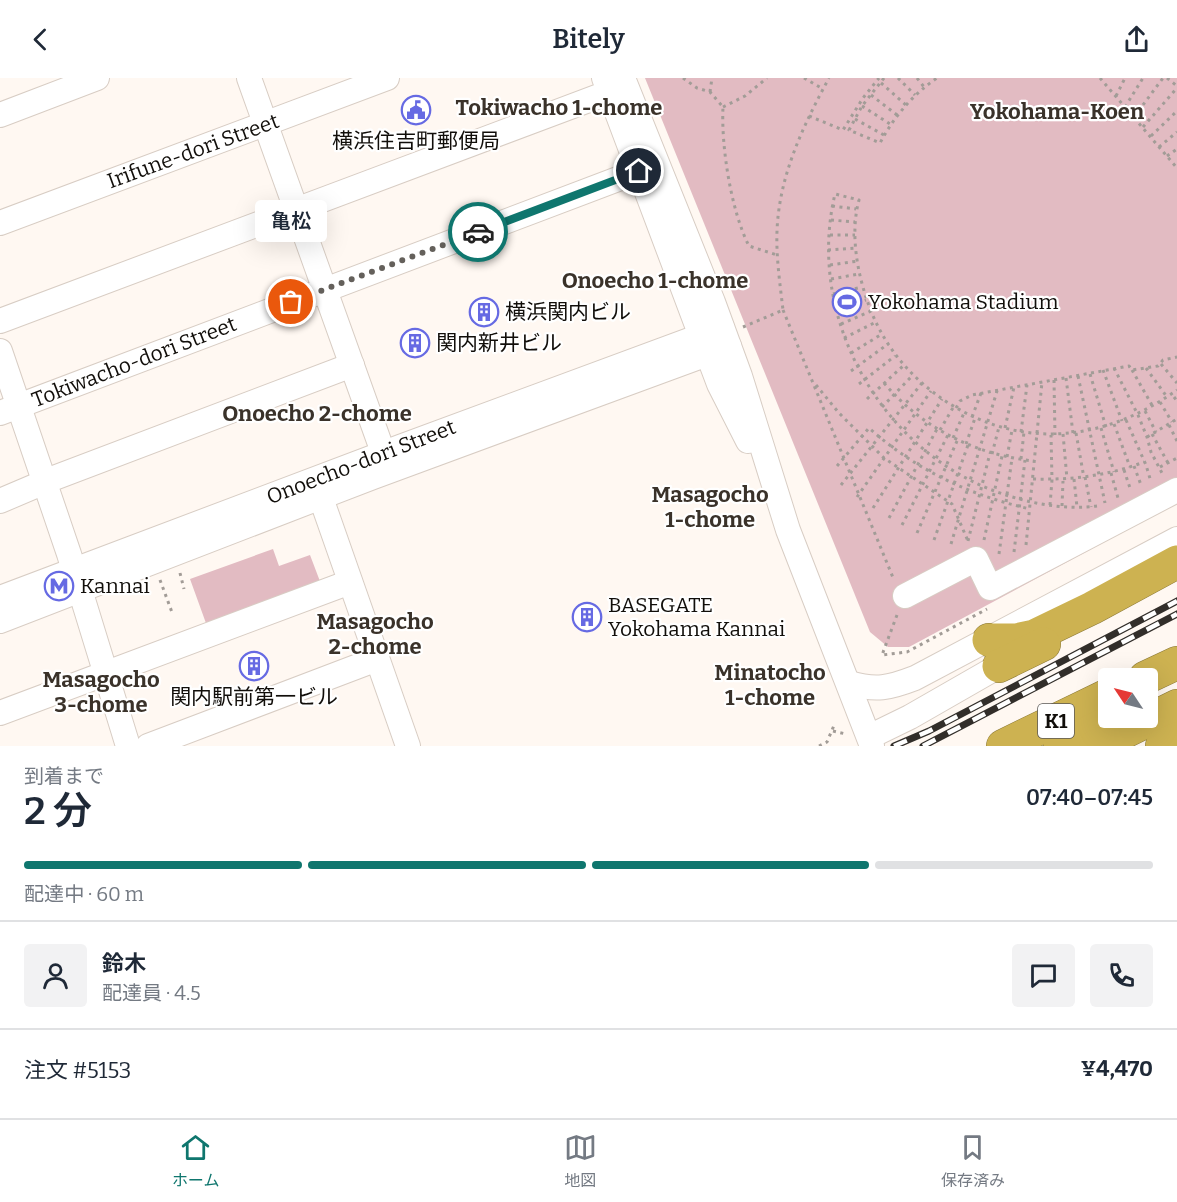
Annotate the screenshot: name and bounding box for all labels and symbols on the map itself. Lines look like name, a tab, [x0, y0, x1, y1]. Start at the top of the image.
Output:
public building icon: 横浜住吉町郵便局	[400, 94, 432, 126]
district label: Tokiwacho 1-chome	[456, 94, 662, 121]
district label: Yokohama-Koen	[970, 98, 1144, 125]
street label: Irifune-dori Street	[104, 108, 283, 194]
place label: 横浜住吉町郵便局	[332, 128, 500, 154]
pin	[613, 145, 664, 196]
callout: 亀松	[255, 200, 327, 242]
courier	[448, 202, 508, 262]
district label: Onoecho 1-chome	[562, 267, 748, 294]
pin	[265, 276, 316, 327]
sports icon: Yokohama Stadium	[831, 286, 863, 318]
place label: Yokohama Stadium	[868, 289, 1058, 315]
building icon: 横浜関内ビル	[468, 296, 500, 328]
place label: 横浜関内ビル	[505, 299, 631, 325]
street label: Tokiwacho-dori Street	[28, 311, 240, 413]
building icon: 関内新井ビル	[399, 327, 431, 359]
place label: 関内新井ビル	[436, 330, 562, 356]
district label: Onoecho 2-chome	[222, 400, 412, 427]
street label: Onoecho-dori Street	[263, 414, 460, 510]
district label: Masagocho 1-chome	[651, 481, 769, 533]
metro station icon: Kannai	[43, 570, 75, 602]
place label: Kannai	[80, 573, 150, 599]
place label: BASEGATE Yokohama Kannai	[608, 592, 785, 642]
building icon: BASEGATE Yokohama Kannai	[571, 601, 603, 633]
district label: Masagocho 2-chome	[316, 608, 434, 660]
building icon: 関内駅前第一ビル	[238, 650, 270, 682]
district label: Minatocho 1-chome	[714, 659, 826, 711]
district label: Masagocho 3-chome	[42, 666, 160, 718]
north arrow	[1098, 668, 1158, 728]
place label: 関内駅前第一ビル	[170, 684, 338, 710]
road number: K1	[1038, 704, 1074, 738]

